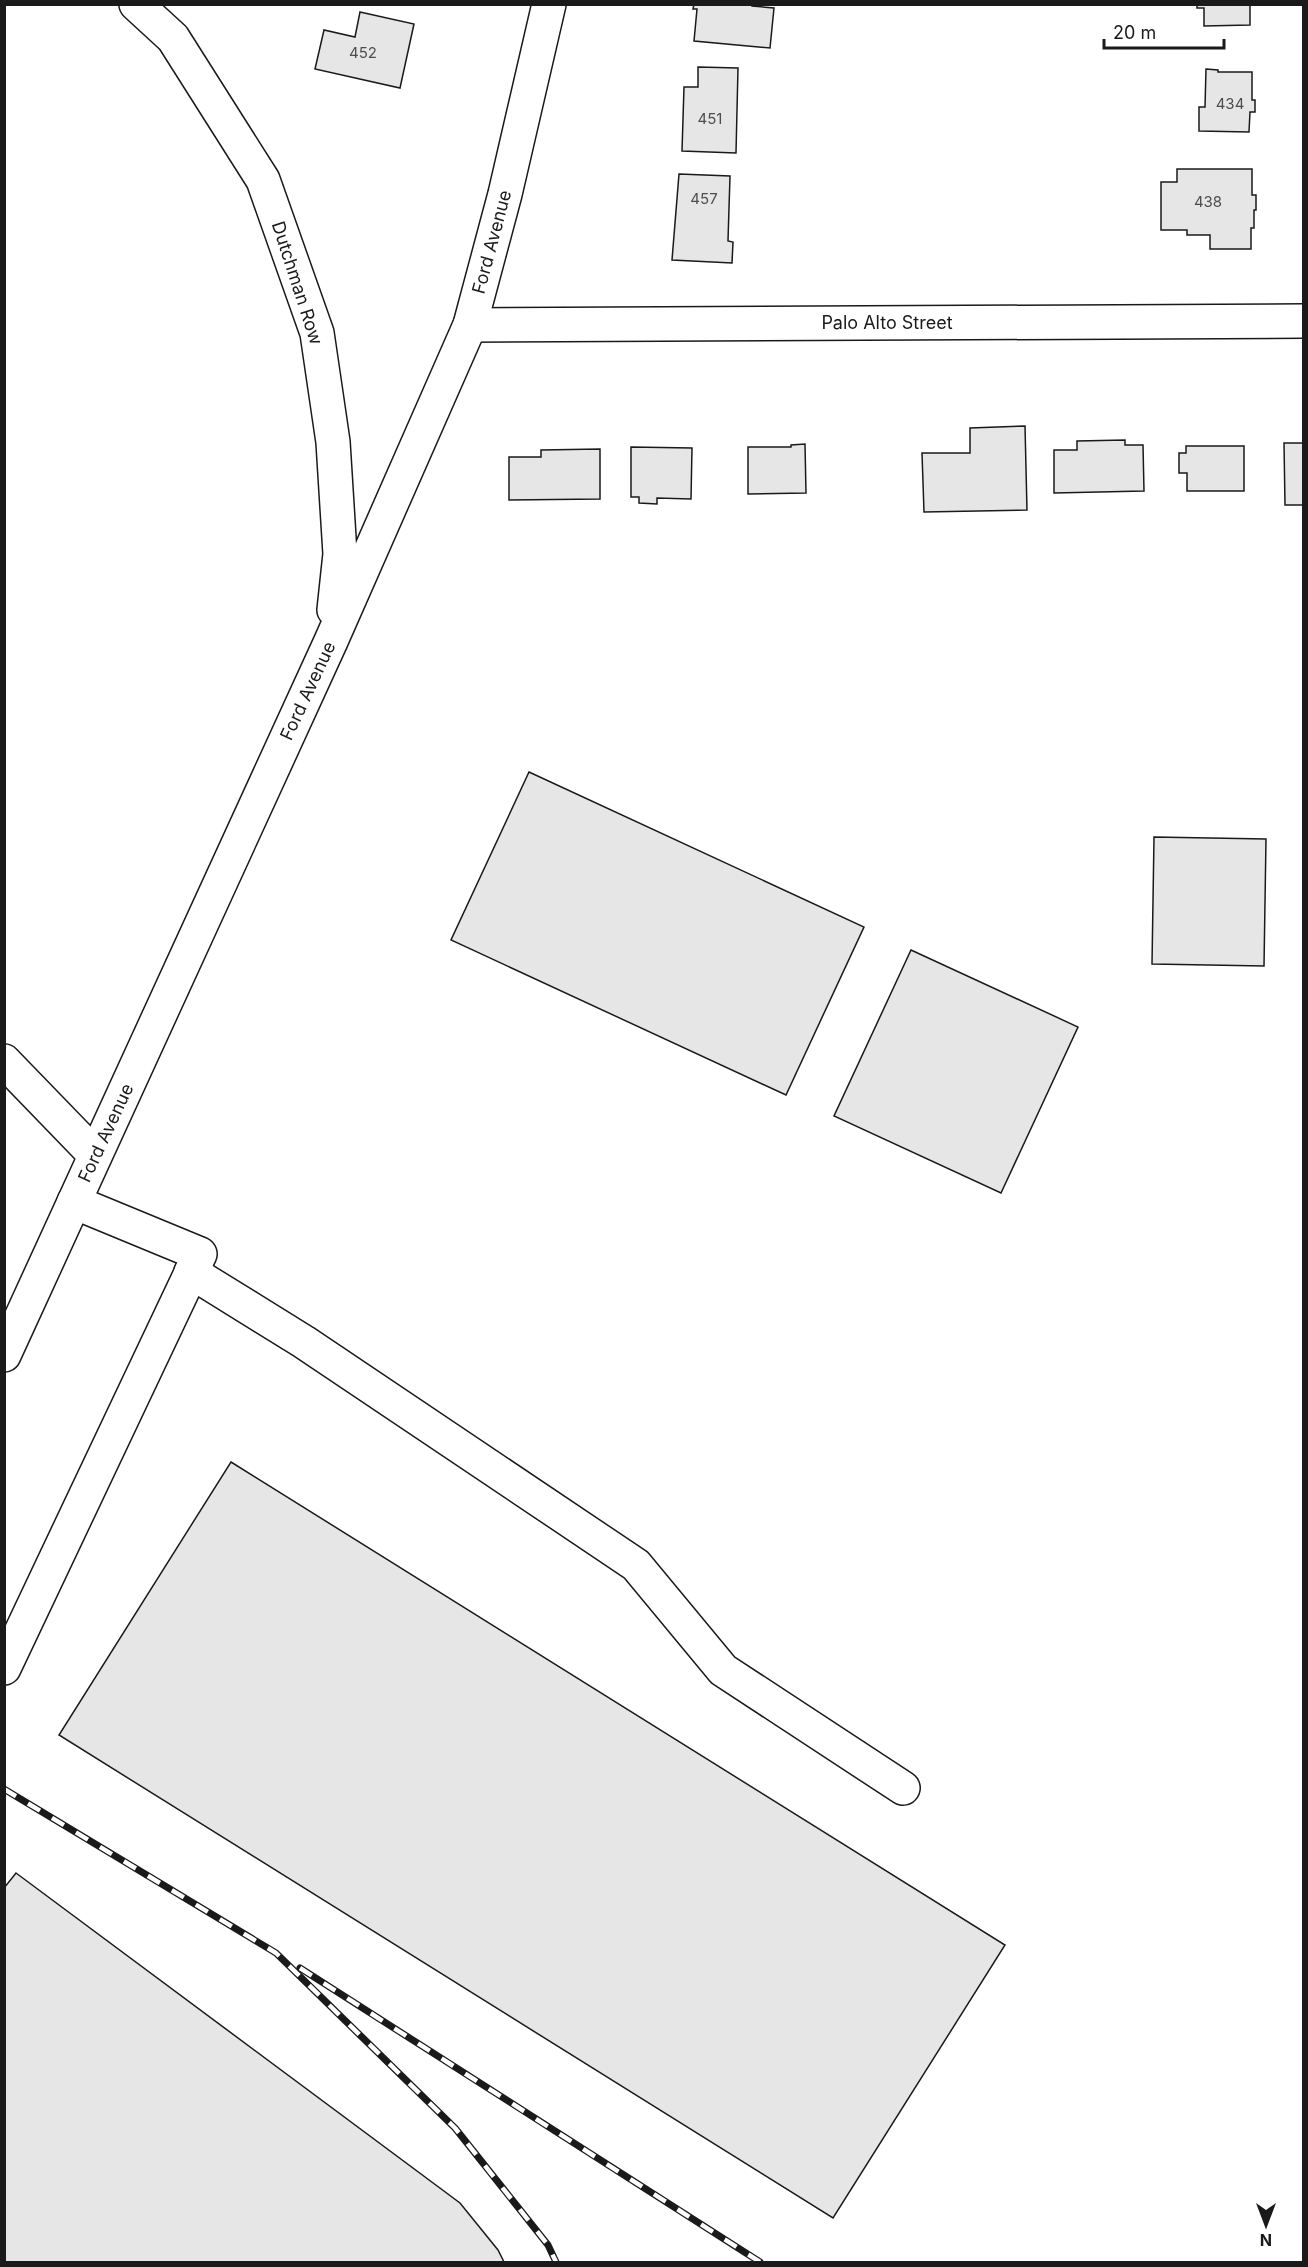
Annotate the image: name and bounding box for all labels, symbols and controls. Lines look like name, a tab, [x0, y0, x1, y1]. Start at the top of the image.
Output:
scale bar	[1104, 12, 1224, 50]
text: 20 m	[1113, 22, 1156, 43]
house number: 452	[349, 43, 377, 62]
house number: 434	[1216, 94, 1244, 113]
house number: 451	[698, 109, 722, 128]
street label: Ford Avenue	[468, 188, 515, 296]
house number: 457	[690, 189, 718, 208]
house number: 438	[1194, 192, 1222, 211]
street label: Dutchman Row	[268, 219, 327, 347]
street label: Palo Alto Street	[821, 312, 953, 333]
street label: Ford Avenue	[276, 638, 340, 743]
street label: Ford Avenue	[74, 1080, 138, 1185]
north arrow	[1236, 2195, 1296, 2255]
text: N	[1260, 2230, 1272, 2250]

